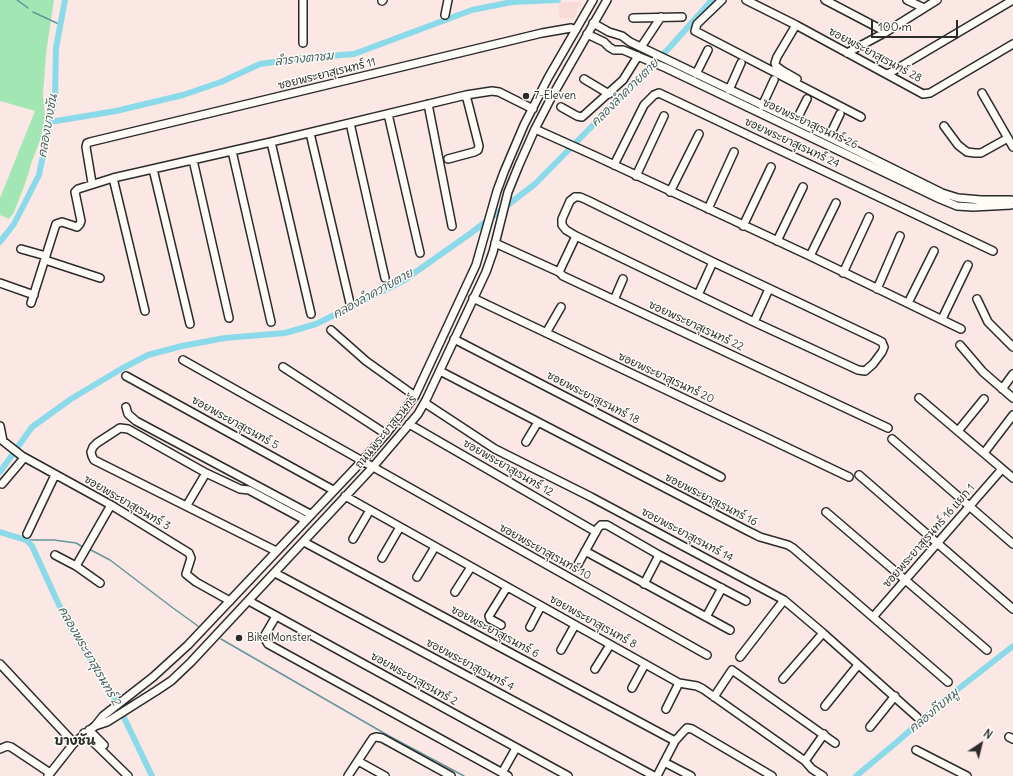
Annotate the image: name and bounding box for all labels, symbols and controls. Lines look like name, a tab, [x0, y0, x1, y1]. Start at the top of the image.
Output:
scale bar	[873, 12, 960, 38]
text: 100 m	[878, 19, 912, 34]
street label: ซอยพระยาสุเรนทร์ 28	[826, 25, 924, 85]
water label: ลำรางตาชม	[274, 49, 334, 69]
street label: ซอยพระยาสุเรนทร์ 11	[277, 55, 377, 93]
water label: คลองลำควายตาย	[588, 56, 662, 130]
place label: 7-Eleven	[534, 89, 576, 103]
marker: 7-Eleven	[521, 91, 531, 101]
water label: คลองบางชัน	[35, 93, 61, 159]
street label: ซอยพระยาสุเรนทร์ 26	[760, 96, 860, 152]
street label: ซอยพระยาสุเรนทร์ 24	[742, 115, 842, 171]
water label: คลองลำควายตาย	[330, 266, 416, 322]
street label: ซอยพระยาสุเรนทร์ 22	[646, 298, 746, 354]
street label: ซอยพระยาสุเรนทร์ 20	[616, 350, 716, 406]
street label: ซอยพระยาสุเรนทร์ 18	[545, 369, 641, 427]
street label: ถนนพระยาสุเรนทร์	[352, 393, 420, 471]
street label: ซอยพระยาสุเรนทร์ 5	[189, 394, 281, 452]
street label: ซอยพระยาสุเรนทร์ 12	[461, 437, 555, 499]
street label: ซอยพระยาสุเรนทร์ 16	[663, 471, 759, 529]
street label: ซอยพระยาสุเรนทร์ 3	[81, 473, 173, 533]
street label: ซอยพระยาสุเรนทร์ 16 แยก 1	[880, 481, 978, 591]
street label: ซอยพระยาสุเรนทร์ 14	[639, 505, 735, 565]
street label: ซอยพระยาสุเรนทร์ 10	[497, 521, 593, 583]
street label: ซอยพระยาสุเรนทร์ 8	[547, 593, 639, 651]
street label: ซอยพระยาสุเรนทร์ 6	[449, 603, 541, 661]
water label: คลองพระยาสุเรนทร์ 2	[55, 604, 123, 708]
place label: Bike Monster	[247, 631, 311, 645]
marker: Bike Monster	[234, 633, 244, 643]
street label: ซอยพระยาสุเรนทร์ 4	[424, 636, 516, 694]
street label: ซอยพระยาสุเรนทร์ 2	[368, 650, 460, 708]
water label: คลองกีบหมู	[906, 686, 962, 736]
north arrow	[961, 724, 1001, 764]
text: N	[981, 726, 995, 742]
district label: บางชัน	[54, 733, 96, 749]

